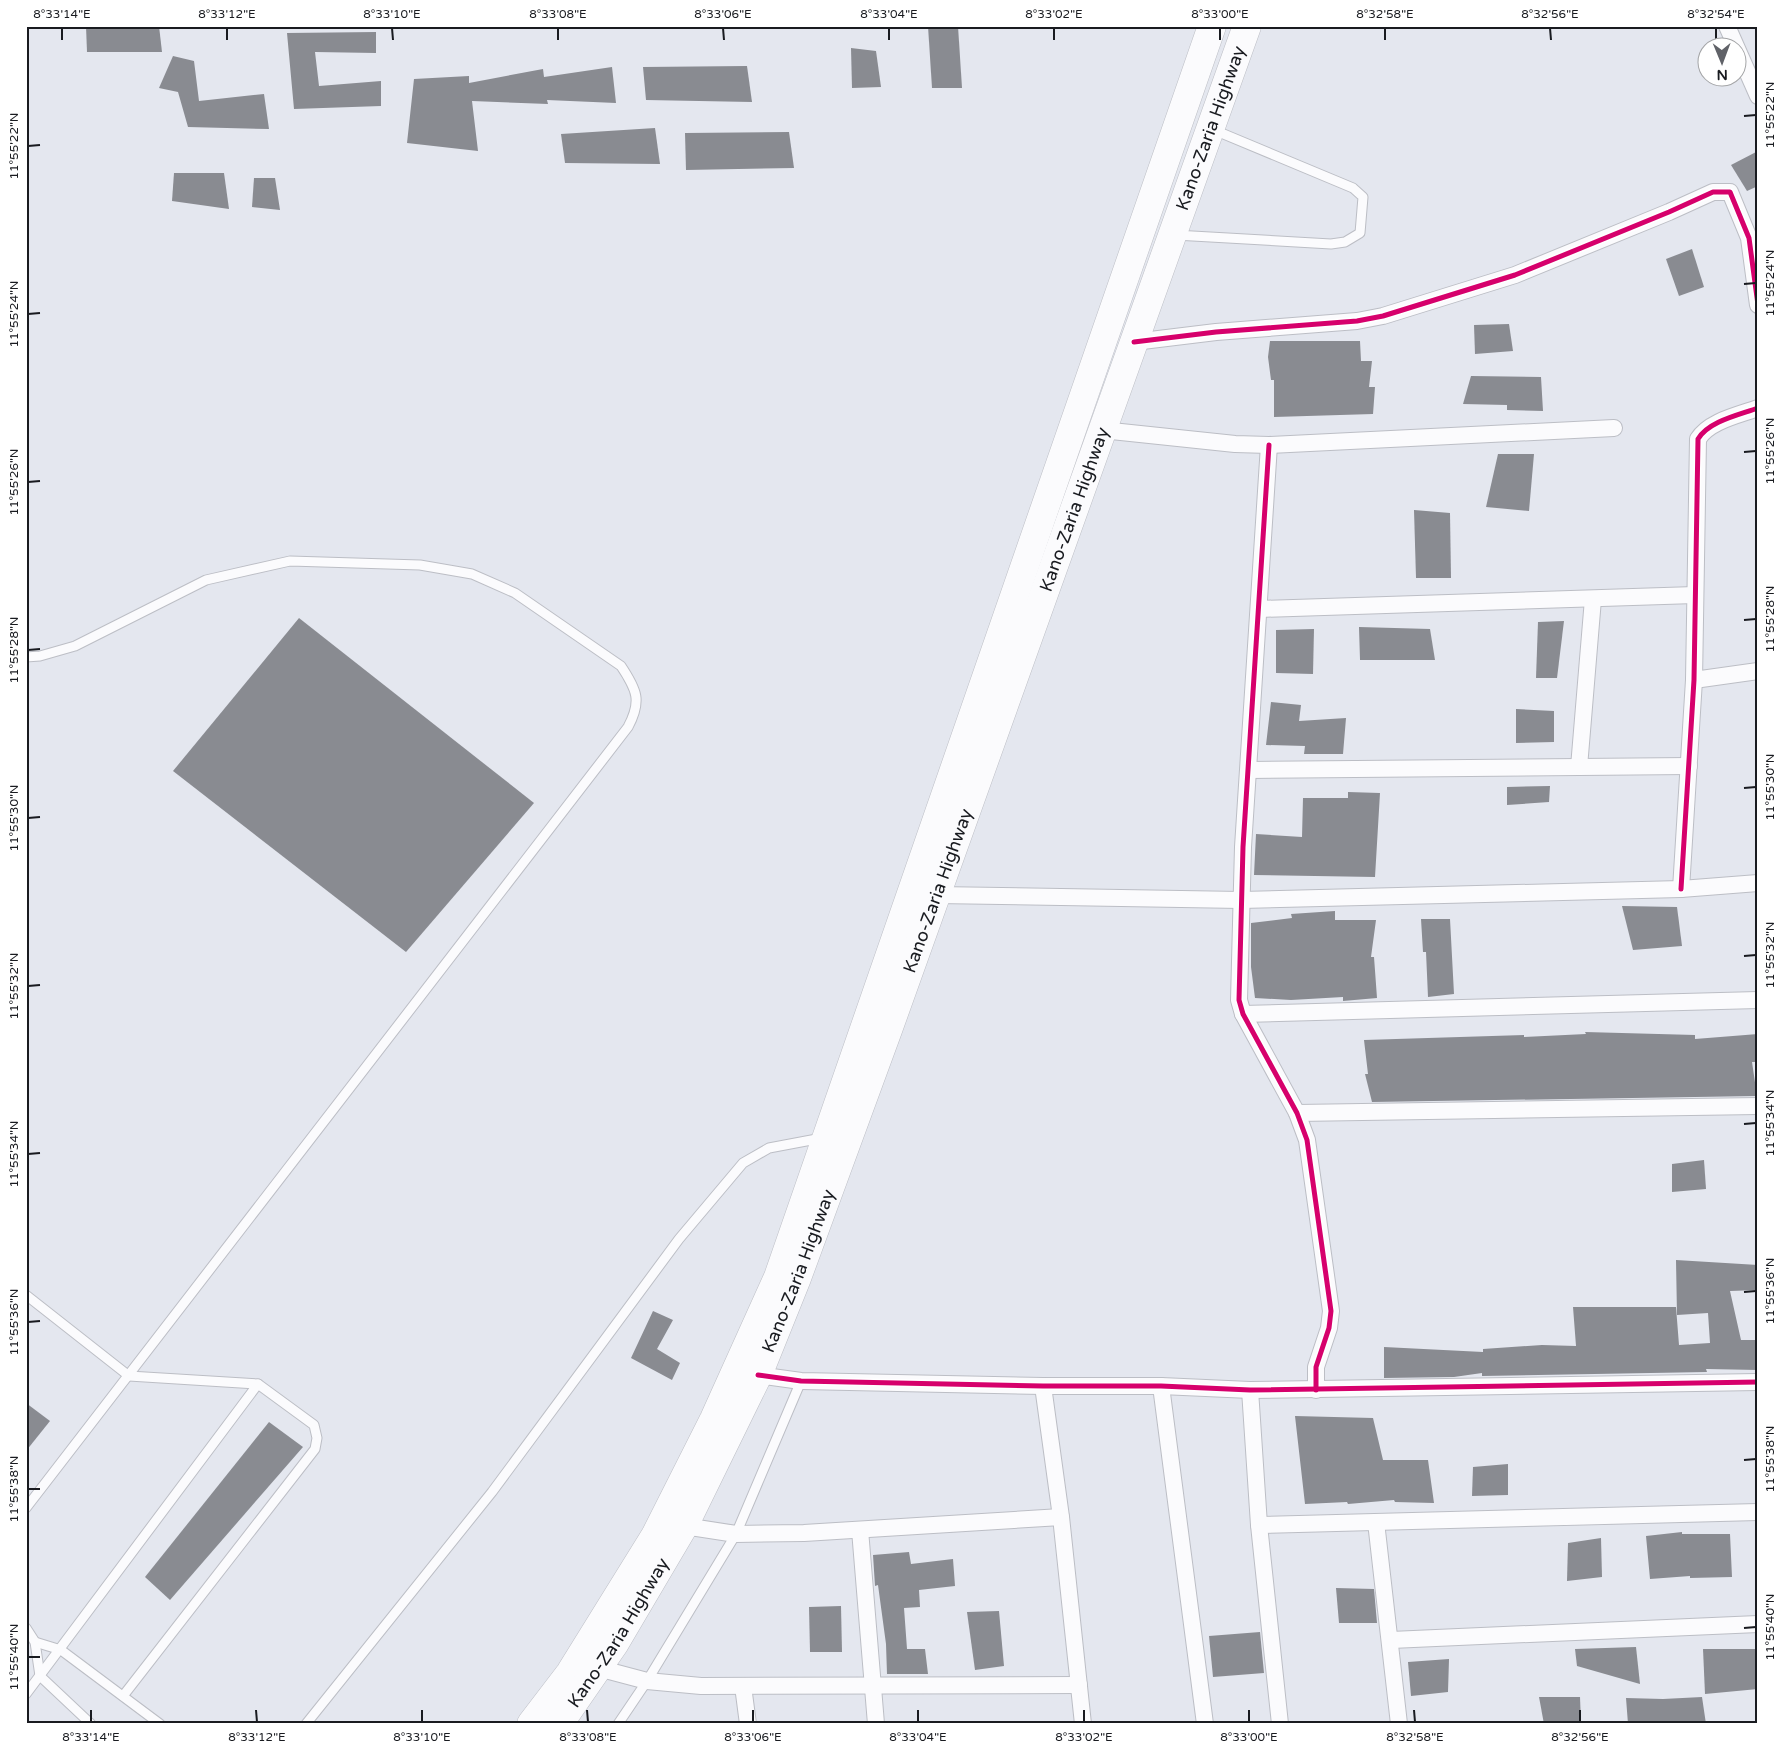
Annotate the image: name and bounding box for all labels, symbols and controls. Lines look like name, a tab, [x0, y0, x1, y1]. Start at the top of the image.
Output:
text: 8°33'14"E	[33, 7, 91, 21]
text: 8°33'12"E	[198, 7, 256, 21]
text: 8°33'10"E	[363, 7, 421, 21]
text: 8°33'08"E	[529, 7, 587, 21]
text: 8°33'06"E	[694, 7, 752, 21]
text: 8°33'04"E	[860, 7, 918, 21]
text: 8°33'02"E	[1025, 7, 1083, 21]
text: 8°33'00"E	[1191, 7, 1249, 21]
text: 8°32'58"E	[1356, 7, 1414, 21]
text: 8°32'56"E	[1521, 7, 1579, 21]
text: 8°32'54"E	[1687, 7, 1745, 21]
north arrow	[1696, 38, 1746, 88]
street label: Kano-Zaria Highway	[1171, 43, 1250, 213]
text: N	[1716, 66, 1728, 83]
text: 11°55'22"N	[1763, 82, 1777, 149]
text: 11°55'22"N	[7, 113, 21, 180]
text: 11°55'24"N	[1763, 250, 1777, 317]
text: 11°55'24"N	[7, 281, 21, 348]
text: 11°55'26"N	[1763, 418, 1777, 485]
street label: Kano-Zaria Highway	[1035, 424, 1114, 595]
text: 11°55'26"N	[7, 449, 21, 516]
text: 11°55'28"N	[1763, 586, 1777, 653]
text: 11°55'28"N	[7, 617, 21, 684]
text: 11°55'30"N	[1763, 754, 1777, 821]
text: 11°55'30"N	[7, 785, 21, 852]
street label: Kano-Zaria Highway	[898, 805, 977, 976]
text: 11°55'32"N	[1763, 922, 1777, 989]
text: 11°55'32"N	[7, 953, 21, 1020]
text: 11°55'34"N	[1763, 1090, 1777, 1157]
text: 11°55'34"N	[7, 1121, 21, 1188]
street label: Kano-Zaria Highway	[757, 1186, 840, 1356]
text: 11°55'36"N	[1763, 1258, 1777, 1325]
text: 11°55'36"N	[7, 1289, 21, 1356]
text: 11°55'38"N	[1763, 1426, 1777, 1493]
text: 11°55'38"N	[7, 1456, 21, 1523]
street label: Kano-Zaria Highway	[563, 1553, 674, 1712]
text: 11°55'40"N	[1763, 1594, 1777, 1661]
text: 11°55'40"N	[7, 1624, 21, 1691]
text: 8°33'14"E	[62, 1730, 120, 1744]
text: 8°33'12"E	[228, 1730, 286, 1744]
text: 8°33'10"E	[393, 1730, 451, 1744]
text: 8°33'08"E	[559, 1730, 617, 1744]
text: 8°33'06"E	[724, 1730, 782, 1744]
text: 8°33'04"E	[889, 1730, 947, 1744]
text: 8°33'02"E	[1055, 1730, 1113, 1744]
text: 8°33'00"E	[1220, 1730, 1278, 1744]
text: 8°32'58"E	[1386, 1730, 1444, 1744]
text: 8°32'56"E	[1551, 1730, 1609, 1744]

